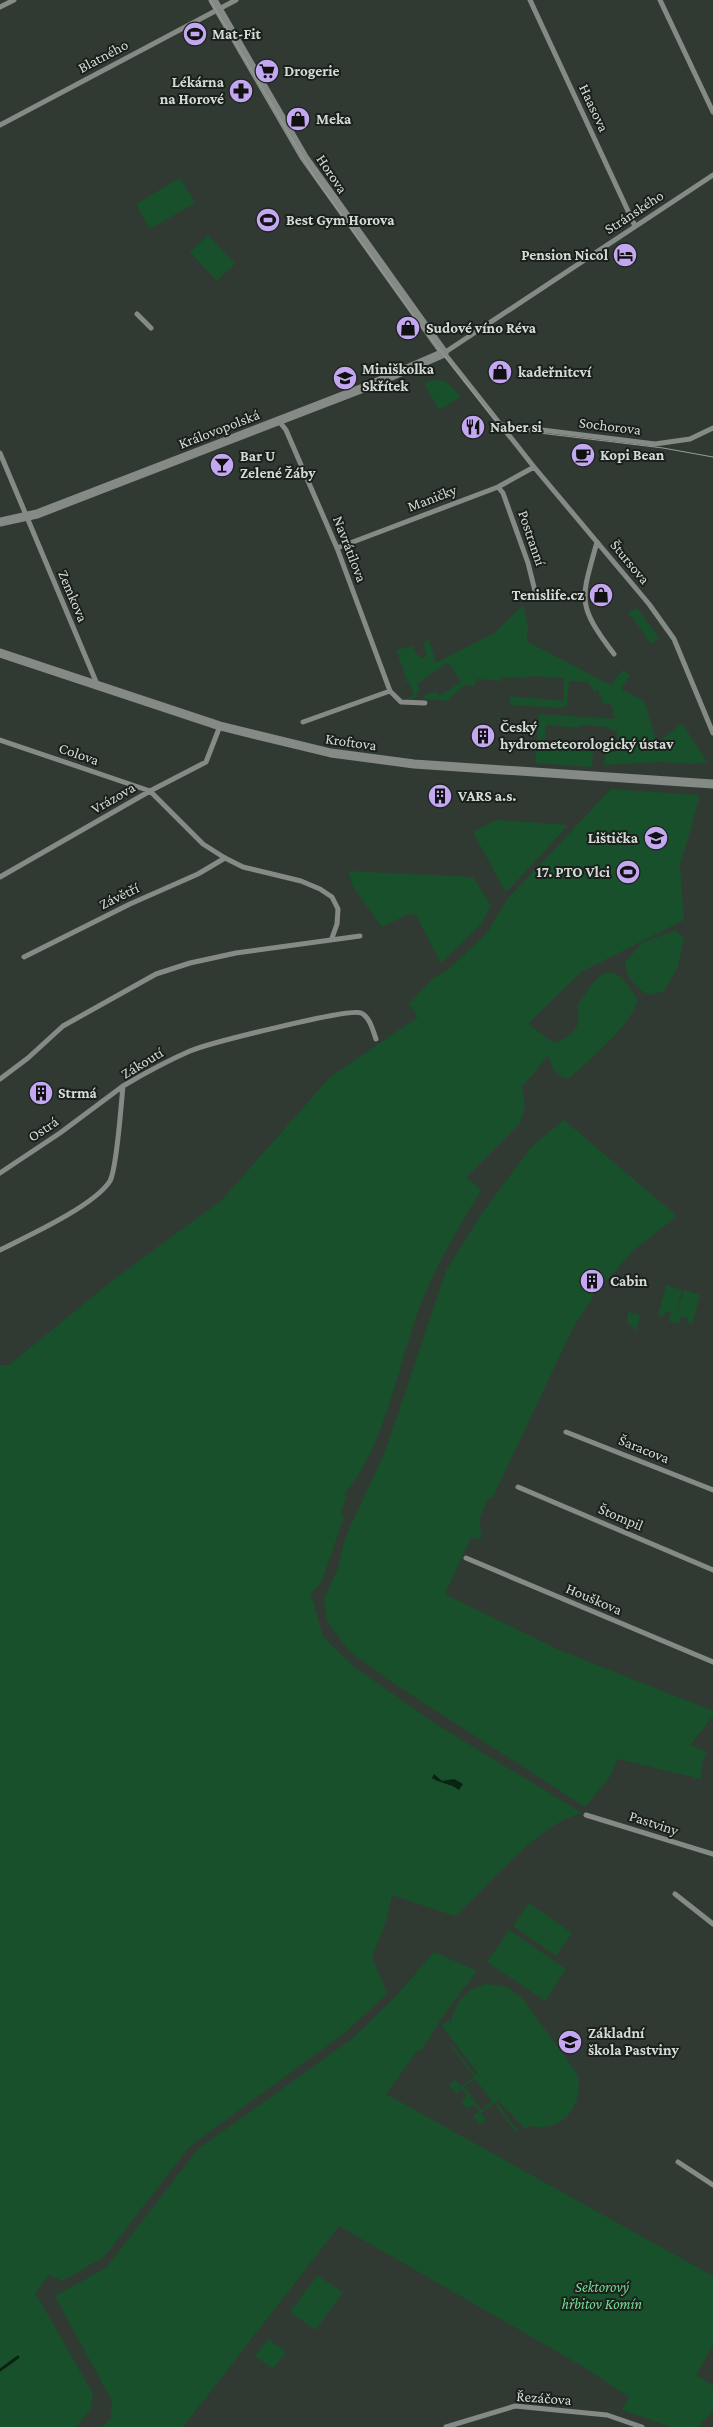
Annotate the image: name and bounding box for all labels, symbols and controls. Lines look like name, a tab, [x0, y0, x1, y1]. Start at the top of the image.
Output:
sports icon: Mat-Fit	[182, 21, 208, 47]
place label: Mat-Fit	[212, 26, 261, 42]
street label: Blatného	[75, 36, 131, 76]
supermarket icon: Drogerie	[254, 58, 280, 84]
place label: Drogerie	[284, 63, 340, 79]
place label: Lékárna na Horové	[160, 74, 225, 107]
pharmacy icon: Lékárna na Horové	[228, 78, 254, 104]
street label: Haasova	[576, 82, 612, 134]
shop icon: Meka	[285, 106, 311, 132]
place label: Meka	[316, 111, 352, 127]
street label: Horova	[313, 152, 351, 197]
street label: Stránského	[602, 187, 666, 237]
sports icon: Best Gym Horova	[255, 207, 281, 233]
place label: Best Gym Horova	[286, 212, 395, 228]
hotel icon: Pension Nicol	[612, 242, 638, 268]
place label: Pension Nicol	[521, 247, 609, 263]
shop icon: Sudové víno Réva	[395, 315, 421, 341]
place label: Sudové víno Réva	[426, 320, 537, 336]
shop icon: kadeřnitcví	[487, 359, 513, 385]
place label: Miniškolka Skřítek	[362, 361, 435, 394]
place label: kadeřnitcví	[518, 364, 592, 380]
school or university icon: Miniškolka Skřítek	[332, 365, 358, 391]
street label: Královopolská	[176, 406, 262, 453]
restaurant icon: Naber si	[460, 414, 486, 440]
street label: Sochorova	[578, 414, 642, 438]
place label: Naber si	[490, 419, 542, 435]
cafe icon: Kopi Bean	[570, 442, 596, 468]
place label: Kopi Bean	[600, 447, 665, 463]
place label: Bar U Zelené Žáby	[240, 448, 316, 481]
bar icon: Bar U Zelené Žáby	[209, 452, 235, 478]
street label: Maničky	[405, 481, 459, 516]
street label: Postranní	[515, 508, 549, 569]
street label: Navrátilova	[330, 514, 370, 584]
street label: Štursova	[607, 537, 653, 587]
street label: Zemkova	[55, 568, 91, 624]
shop icon: Tenislife.cz	[588, 582, 614, 608]
place label: Tenislife.cz	[512, 587, 584, 603]
place label: Český hydrometeorologický ústav	[500, 719, 674, 752]
building icon: Český hydrometeorologický ústav	[470, 723, 496, 749]
street label: Kroftova	[324, 730, 378, 754]
street label: Colova	[57, 740, 101, 768]
street label: Vrázova	[88, 779, 138, 817]
building icon: VARS a.s.	[427, 783, 453, 809]
place label: VARS a.s.	[457, 788, 517, 804]
school or university icon: Lištička	[643, 825, 669, 851]
place label: Lištička	[588, 830, 639, 846]
sports icon: 17. PTO Vlci	[615, 859, 641, 885]
place label: 17. PTO Vlci	[536, 864, 611, 880]
street label: Závětří	[96, 879, 142, 912]
street label: Zákoutí	[118, 1044, 167, 1082]
building icon: Strmá	[28, 1080, 54, 1106]
place label: Strmá	[58, 1085, 98, 1101]
street label: Ostrá	[25, 1113, 61, 1145]
building icon: Cabin	[579, 1268, 605, 1294]
place label: Cabin	[610, 1273, 648, 1289]
street label: Šaracova	[616, 1432, 672, 1466]
street label: Štompil	[596, 1500, 646, 1535]
street label: Houškova	[564, 1580, 624, 1618]
street label: Pastviny	[627, 1808, 681, 1839]
place label: Základní škola Pastviny	[588, 2025, 679, 2058]
school or university icon: Základní škola Pastviny	[557, 2029, 583, 2055]
park label: Sektorový hřbitov Komín	[562, 2279, 643, 2312]
street label: Řezáčova	[516, 2388, 572, 2408]

